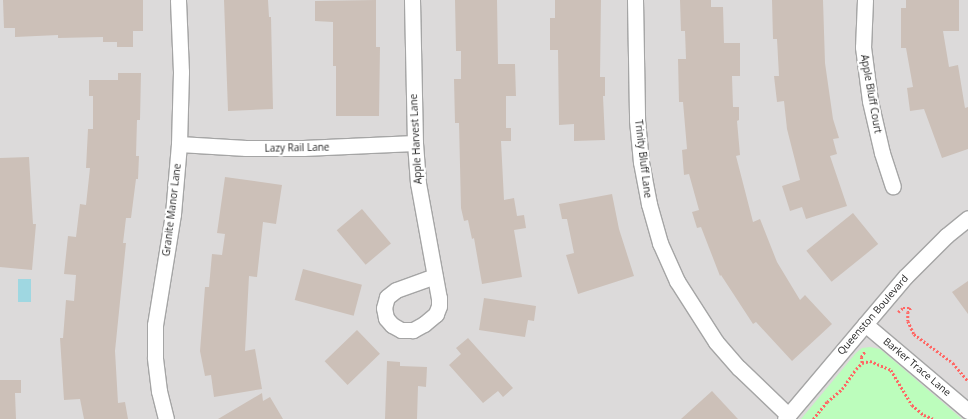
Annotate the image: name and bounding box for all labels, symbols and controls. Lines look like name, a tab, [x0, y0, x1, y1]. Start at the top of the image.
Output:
street label: Apple Bluff Court	[858, 54, 884, 134]
street label: Apple Harvest Lane	[408, 94, 424, 184]
street label: Trinity Bluff Lane	[632, 119, 654, 199]
street label: Lazy Rail Lane	[264, 141, 330, 155]
street label: Granite Manor Lane	[160, 163, 184, 257]
street label: Queenston Boulevard	[835, 273, 911, 357]
street label: Barker Trace Lane	[881, 335, 953, 399]

